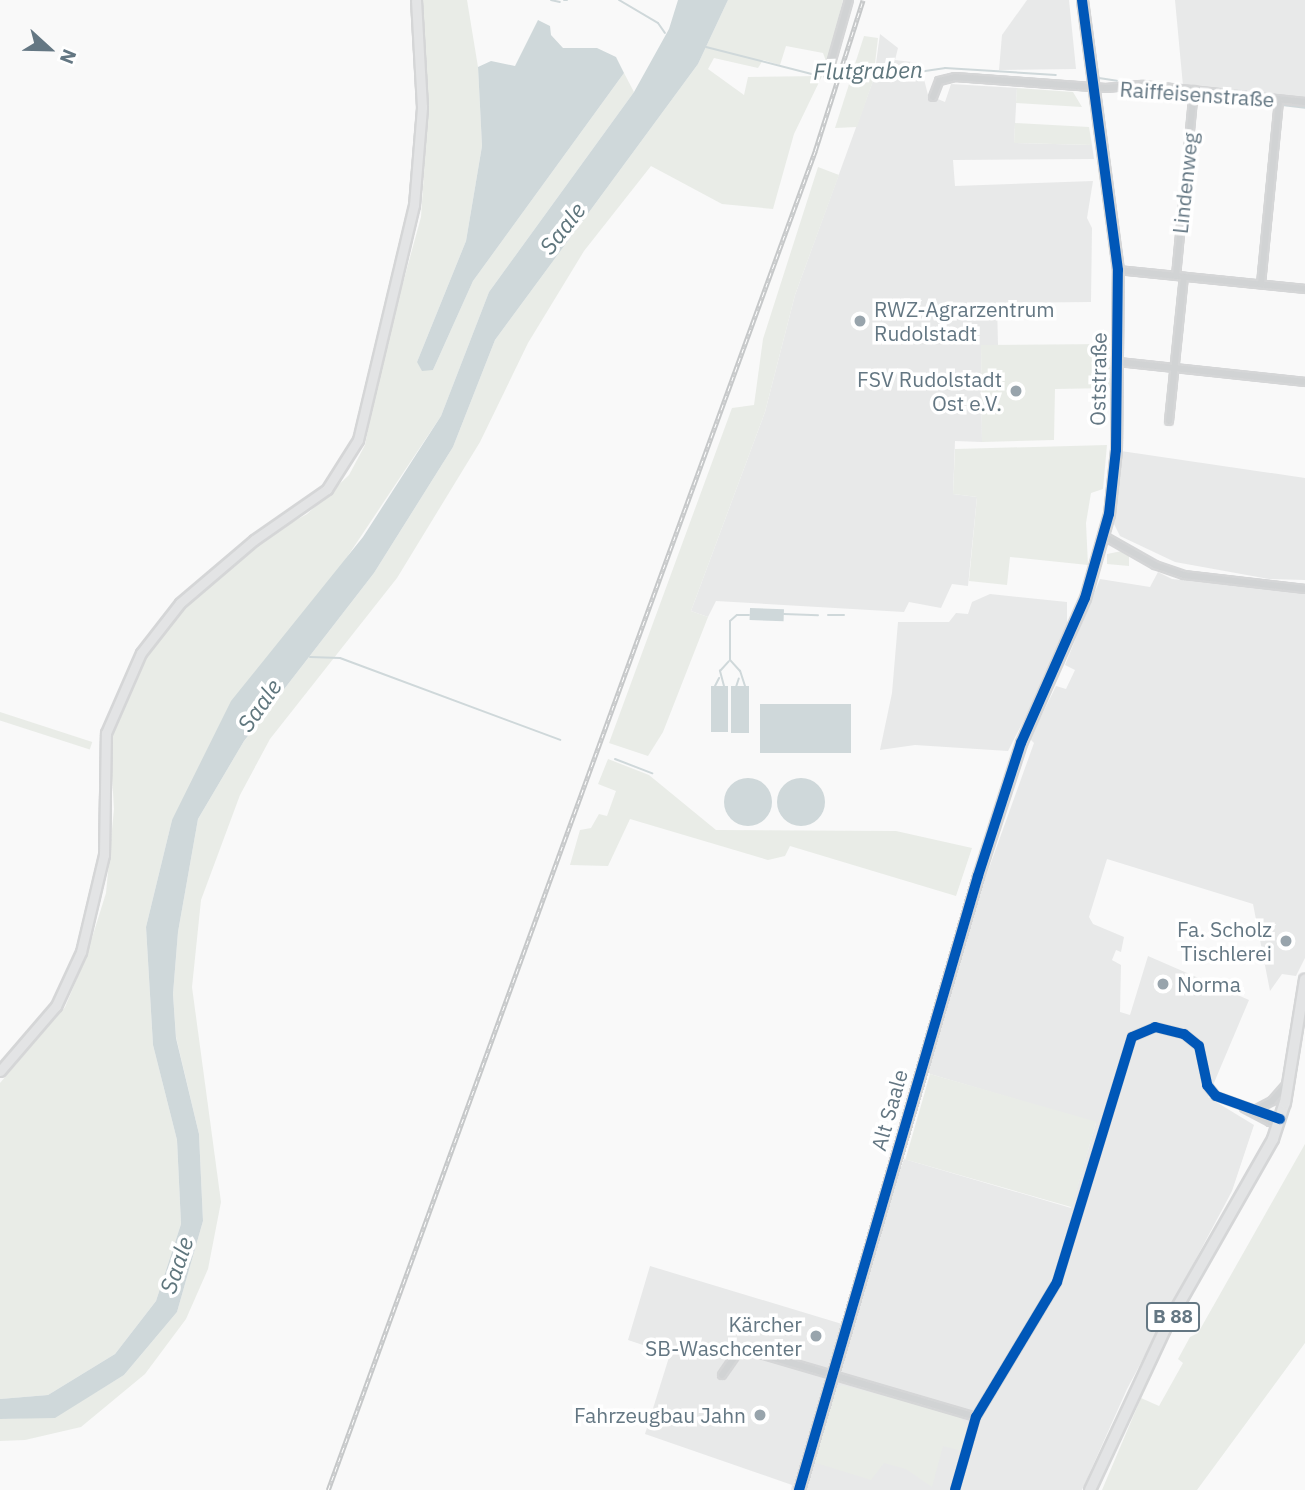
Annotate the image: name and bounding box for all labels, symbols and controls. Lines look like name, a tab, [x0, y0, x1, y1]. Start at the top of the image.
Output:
north arrow	[14, 14, 84, 84]
text: N	[55, 46, 82, 68]
water label: Flutgraben	[813, 55, 923, 85]
street label: Raiffeisenstraße	[1119, 76, 1275, 112]
street label: Lindenweg	[1167, 131, 1203, 235]
water label: Saale	[533, 197, 591, 259]
place label: RWZ-Agrarzentrum Rudolstadt	[874, 296, 1055, 346]
marker: RWZ-Agrarzentrum Rudolstadt	[852, 313, 868, 329]
street label: Oststraße	[1085, 332, 1111, 426]
place label: FSV Rudolstadt Ost e.V.	[857, 366, 1002, 416]
marker: FSV Rudolstadt Ost e.V.	[1008, 383, 1024, 399]
water label: Saale	[231, 673, 287, 737]
place label: Fa. Scholz Tischlerei	[1177, 916, 1272, 966]
marker: Fa. Scholz Tischlerei	[1278, 933, 1294, 949]
place label: Norma	[1177, 971, 1241, 997]
marker: Norma	[1155, 976, 1171, 992]
street label: Alt Saale	[865, 1067, 913, 1153]
water label: Saale	[154, 1233, 198, 1297]
road number: B 88	[1145, 1302, 1201, 1332]
place label: Kärcher SB-Waschcenter	[645, 1311, 802, 1361]
marker: Kärcher SB-Waschcenter	[808, 1328, 824, 1344]
place label: Fahrzeugbau Jahn	[574, 1402, 746, 1428]
marker: Fahrzeugbau Jahn	[752, 1407, 768, 1423]

